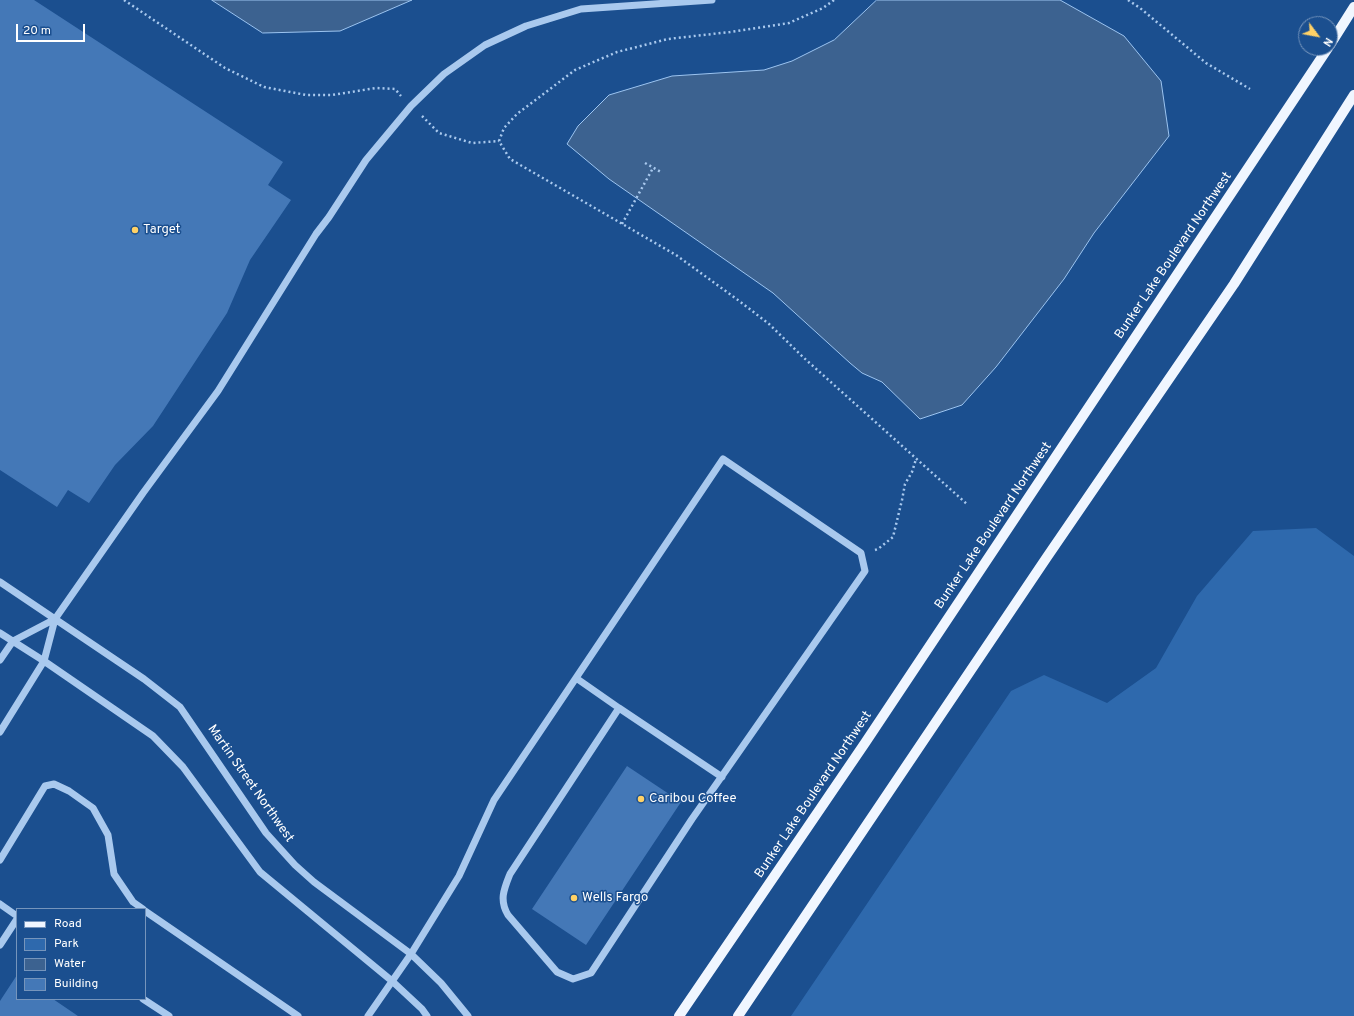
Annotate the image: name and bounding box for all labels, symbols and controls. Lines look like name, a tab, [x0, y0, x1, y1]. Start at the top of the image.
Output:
scale bar	[18, 16, 87, 42]
north arrow	[1298, 16, 1338, 56]
text: 20 m	[23, 23, 51, 39]
text: N	[1319, 35, 1335, 49]
street label: Bunker Lake Boulevard Northwest	[1112, 170, 1236, 342]
place label: Target	[143, 222, 181, 238]
marker: Target	[130, 225, 140, 235]
street label: Bunker Lake Boulevard Northwest	[932, 440, 1056, 612]
street label: Bunker Lake Boulevard Northwest	[752, 709, 876, 881]
street label: Martin Street Northwest	[203, 722, 297, 846]
place label: Caribou Coffee	[649, 791, 737, 807]
marker: Caribou Coffee	[636, 794, 646, 804]
place label: Wells Fargo	[582, 890, 648, 906]
marker: Wells Fargo	[569, 893, 579, 903]
legend	[16, 908, 146, 1000]
text: Road	[54, 916, 82, 932]
text: Park	[54, 936, 79, 952]
text: Water	[54, 956, 86, 972]
text: Building	[54, 976, 98, 992]

